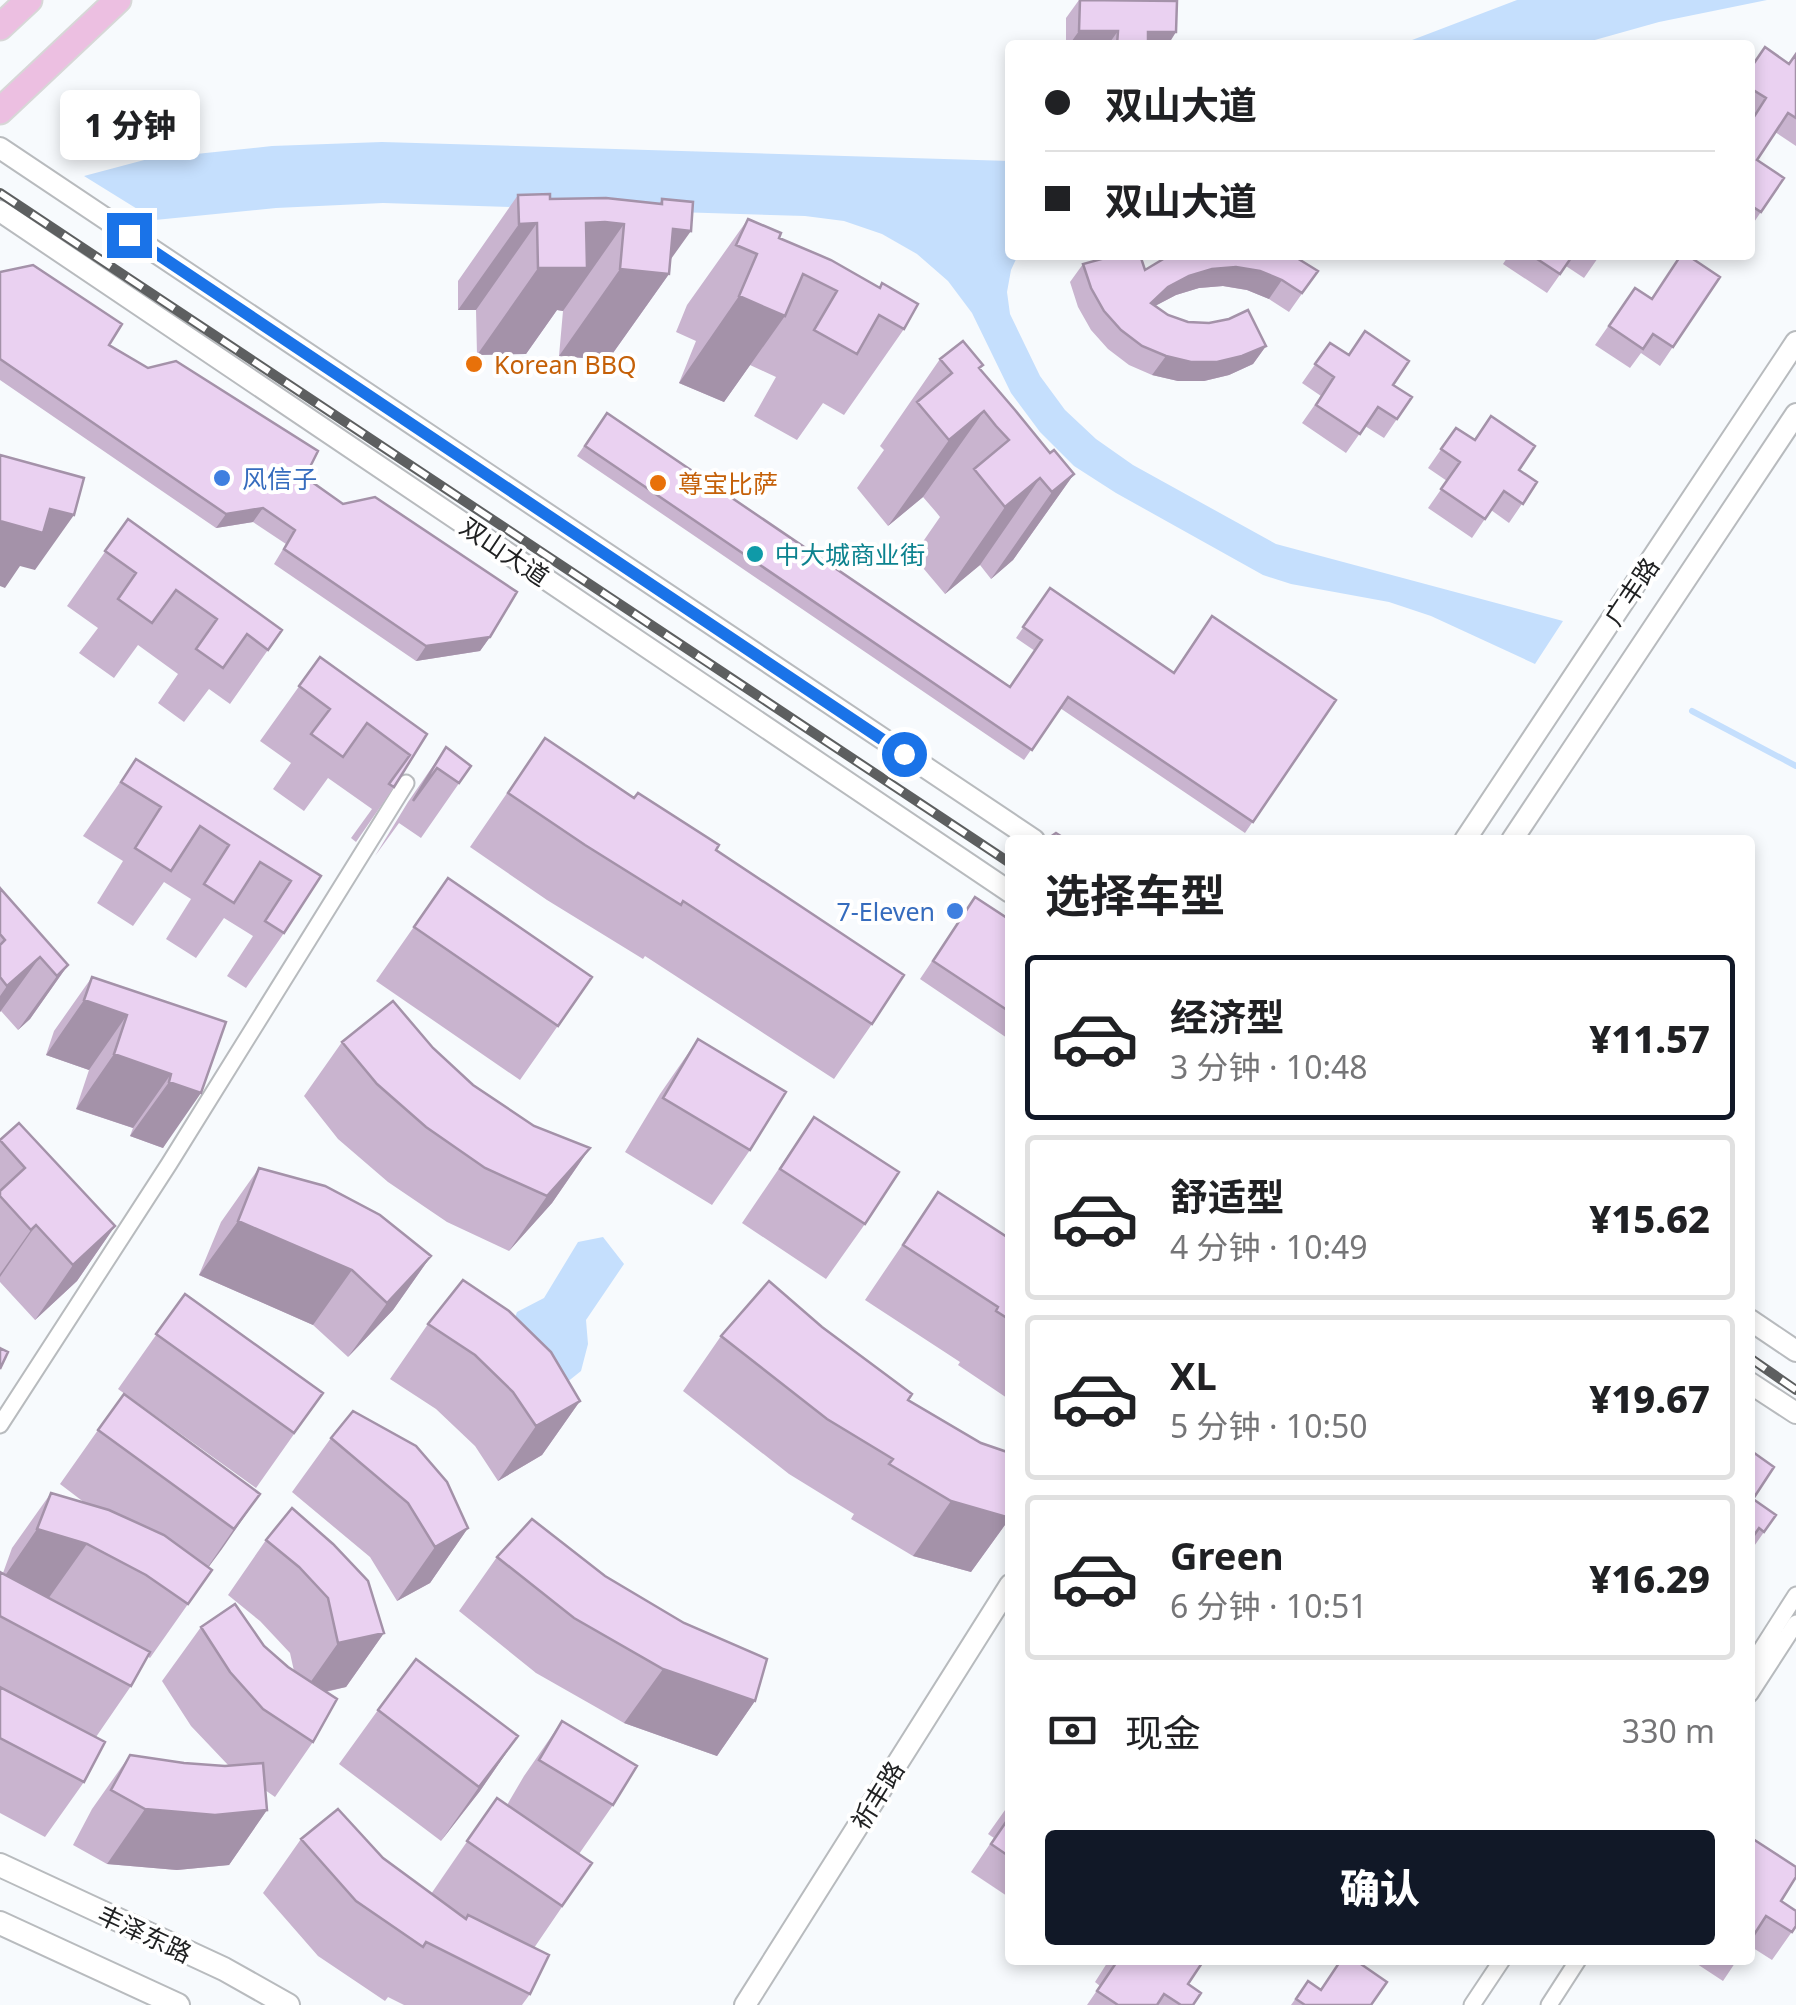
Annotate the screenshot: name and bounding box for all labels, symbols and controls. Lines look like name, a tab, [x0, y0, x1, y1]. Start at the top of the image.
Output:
text: 双山大道	[1105, 78, 1257, 130]
callout: 1 分钟	[59, 90, 199, 160]
text: 1 分钟	[85, 103, 175, 146]
text: 双山大道	[1105, 174, 1257, 226]
route end	[107, 213, 152, 258]
place label: Korean BBQ	[494, 347, 637, 381]
marker: Korean BBQ	[463, 353, 485, 375]
place label: 风信子	[242, 461, 317, 495]
place label: 尊宝比萨	[678, 466, 778, 500]
marker: 风信子	[211, 467, 233, 489]
marker: 尊宝比萨	[647, 472, 669, 494]
street label: 双山大道	[454, 509, 556, 593]
place label: 中大城商业街	[775, 537, 925, 571]
marker: 中大城商业街	[744, 543, 766, 565]
street label: 广丰路	[1596, 550, 1666, 632]
route start	[882, 732, 927, 777]
text: 选择车型	[1045, 864, 1225, 925]
place label: 7-Eleven	[836, 894, 935, 928]
marker: 7-Eleven	[944, 900, 966, 922]
text: 经济型	[1170, 990, 1284, 1042]
icon: car	[1050, 993, 1140, 1083]
text: ¥11.57	[1589, 1012, 1710, 1064]
text: 3 分钟 · 10:48	[1170, 1045, 1368, 1088]
text: 舒适型	[1170, 1170, 1284, 1222]
icon: car	[1050, 1173, 1140, 1263]
text: ¥15.62	[1589, 1192, 1710, 1244]
text: 4 分钟 · 10:49	[1170, 1225, 1368, 1268]
text: XL	[1170, 1349, 1217, 1401]
icon: car	[1050, 1353, 1140, 1443]
text: ¥19.67	[1589, 1372, 1710, 1424]
text: 5 分钟 · 10:50	[1170, 1404, 1368, 1447]
text: Green	[1170, 1529, 1284, 1581]
icon: car	[1050, 1533, 1140, 1623]
text: ¥16.29	[1589, 1552, 1710, 1604]
text: 6 分钟 · 10:51	[1170, 1584, 1368, 1627]
icon: cash	[1045, 1703, 1100, 1758]
text: 现金	[1125, 1706, 1201, 1758]
text: 330 m	[1622, 1709, 1715, 1752]
street label: 祈丰路	[843, 1754, 911, 1836]
button: 确认	[1045, 1830, 1715, 1945]
street label: 丰泽东路	[92, 1896, 198, 1970]

